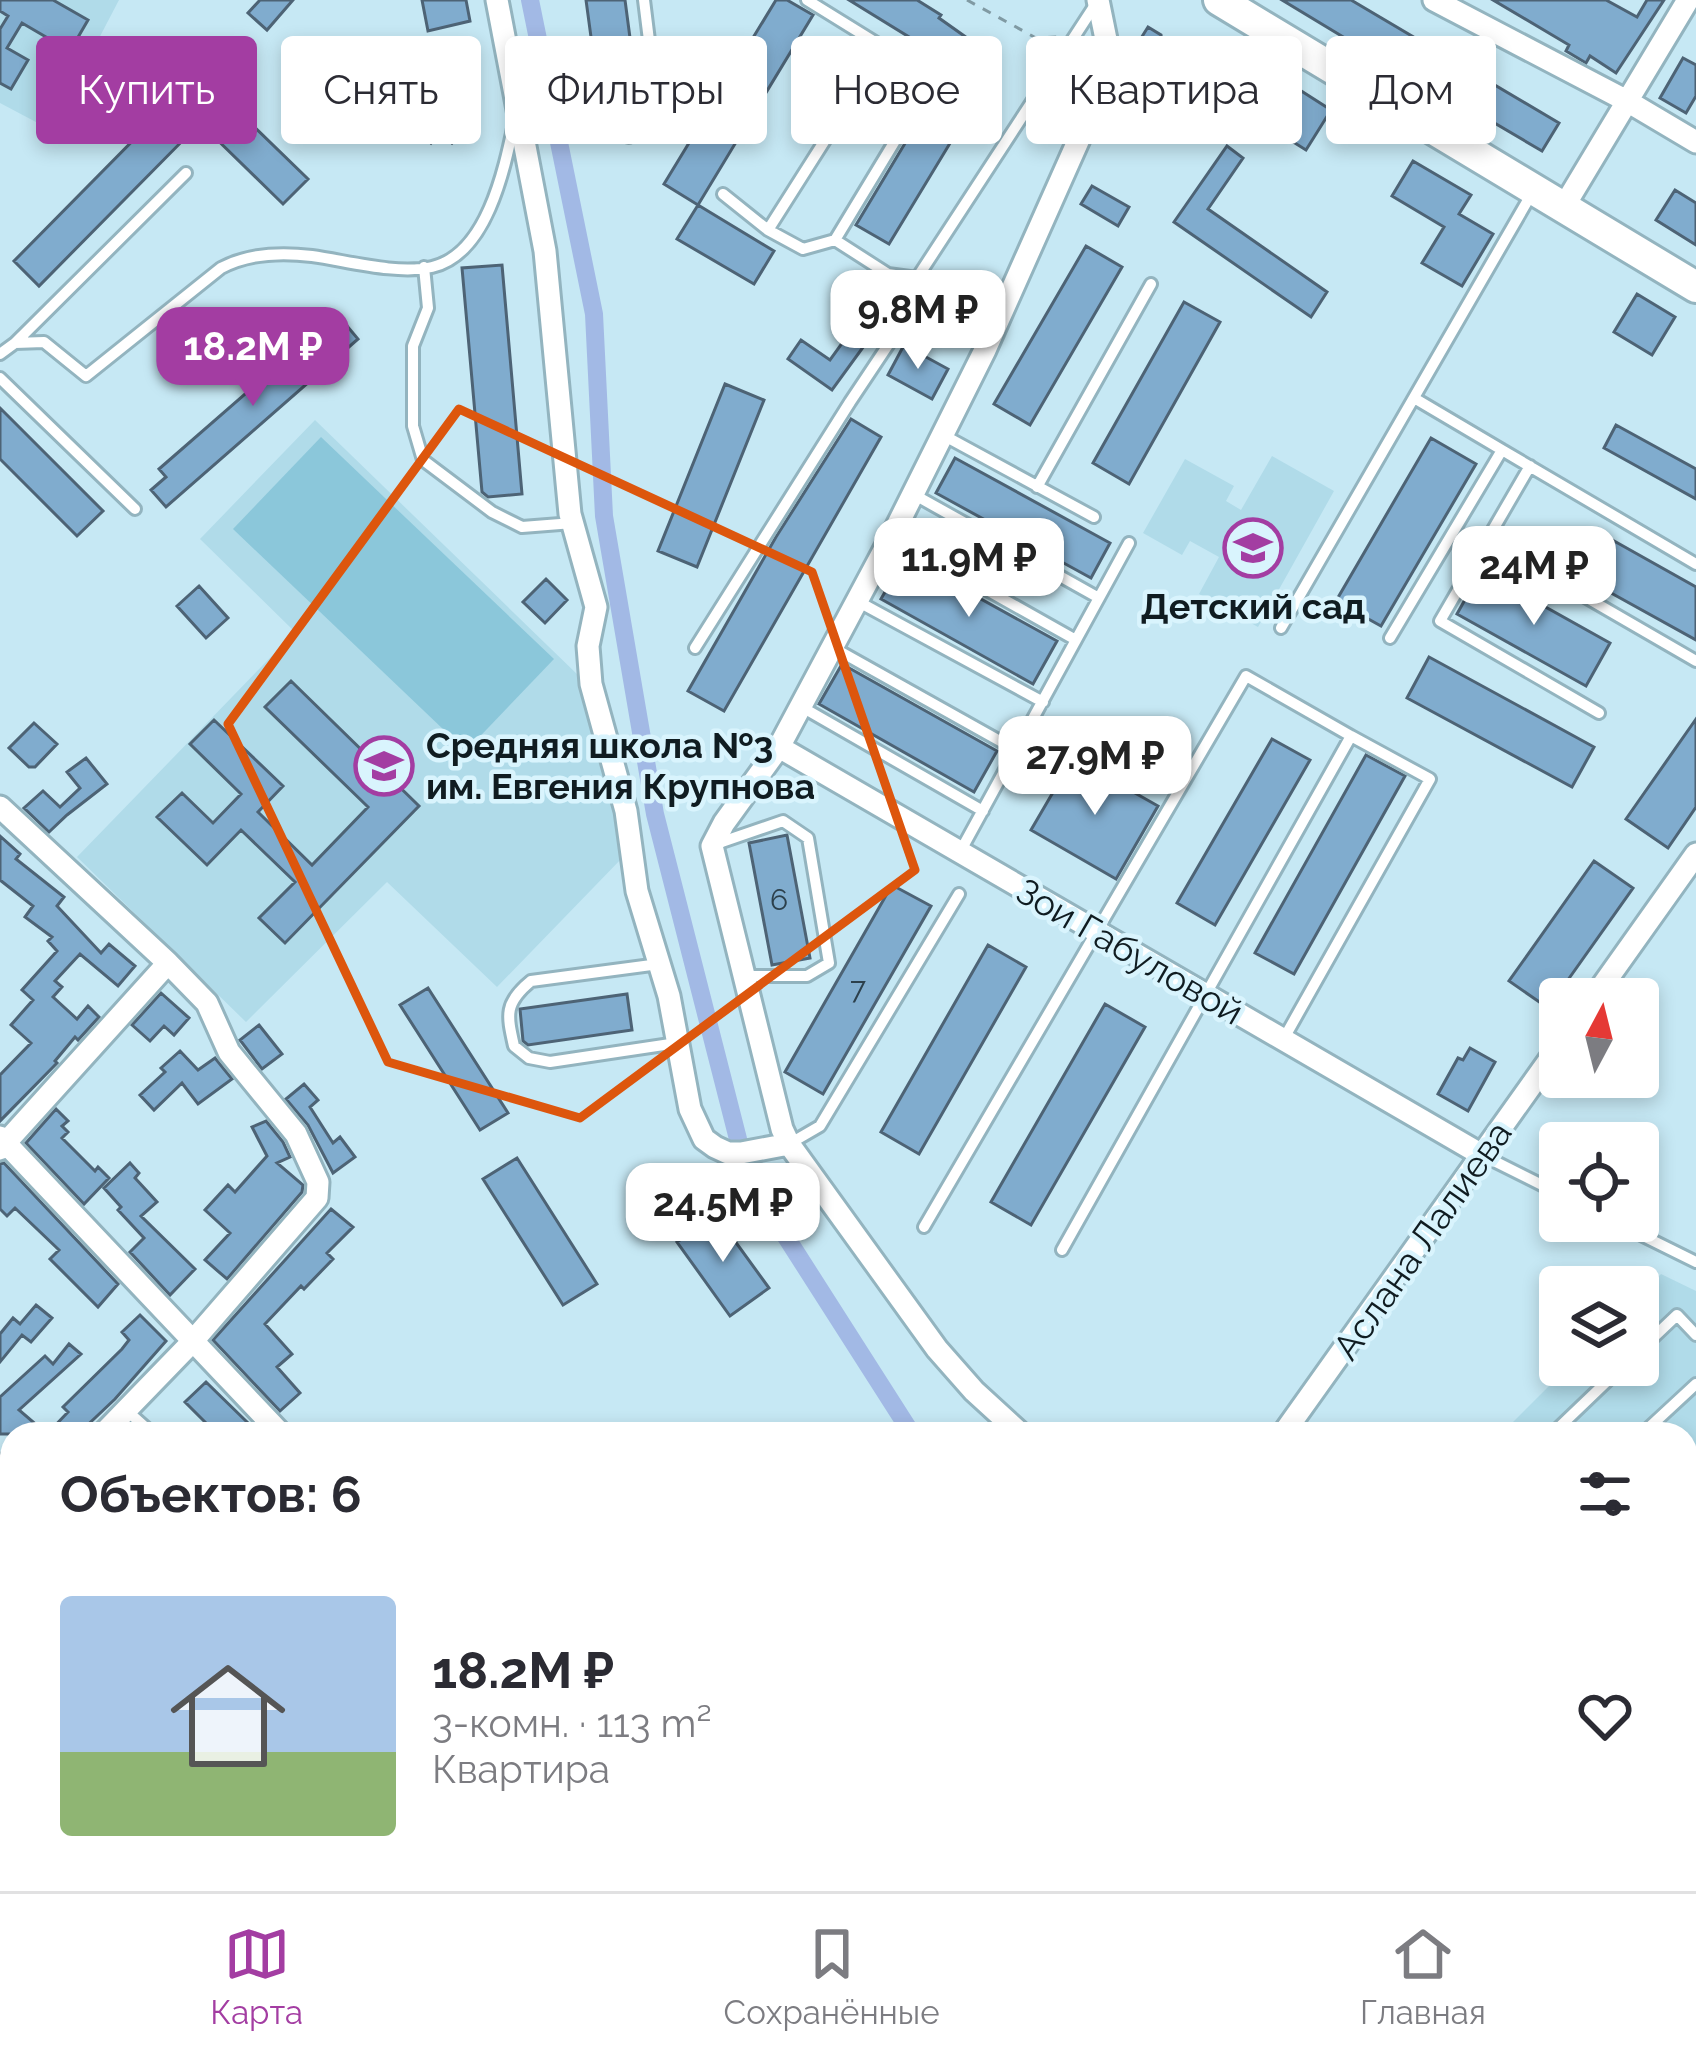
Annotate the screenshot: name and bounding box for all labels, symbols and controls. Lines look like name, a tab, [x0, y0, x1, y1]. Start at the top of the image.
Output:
chip: Купить	[36, 36, 257, 144]
chip: Снять	[281, 36, 481, 144]
chip: Фильтры	[505, 36, 767, 144]
chip: Новое	[791, 36, 1002, 144]
chip: Квартира	[1026, 36, 1302, 144]
chip: Дом	[1326, 36, 1496, 144]
pin: 9.8M ₽	[820, 270, 1016, 372]
text: 9.8M ₽	[857, 286, 979, 332]
pin: 18.2M ₽	[142, 307, 364, 409]
text: 18.2M ₽	[183, 323, 323, 369]
school or university icon: Детский сад	[1222, 517, 1284, 579]
pin: 11.9M ₽	[858, 518, 1080, 620]
pin: 24M ₽	[1450, 526, 1618, 628]
text: 11.9M ₽	[901, 534, 1037, 580]
text: 24M ₽	[1479, 542, 1589, 588]
place label: Детский сад	[1140, 585, 1366, 627]
pin: 27.9M ₽	[984, 716, 1206, 818]
place label: Средняя школа №3 им. Евгения Крупнова	[426, 724, 815, 807]
text: 27.9M ₽	[1025, 732, 1165, 778]
school or university icon: Средняя школа №3 им. Евгения Крупнова	[353, 735, 415, 797]
street label: Зои Габуловой	[1009, 869, 1251, 1033]
house number: 6	[770, 882, 788, 917]
house number: 7	[850, 971, 866, 1006]
north arrow	[1539, 978, 1659, 1098]
map controls	[1539, 978, 1659, 1386]
street label: Аслана Лалиева	[1324, 1113, 1520, 1367]
button: locate	[1539, 1122, 1659, 1242]
pin: 24.5M ₽	[612, 1163, 834, 1265]
text: 24.5M ₽	[653, 1179, 793, 1225]
button: layers	[1539, 1266, 1659, 1386]
icon: filters	[1572, 1461, 1638, 1527]
text: Объектов: 6	[60, 1464, 362, 1524]
text: 18.2M ₽	[432, 1640, 614, 1700]
icon: home	[156, 1644, 300, 1788]
icon: heart	[1572, 1683, 1638, 1749]
text: 3-комн. · 113 m²	[432, 1700, 712, 1746]
text: Квартира	[432, 1746, 610, 1792]
tab: Карта	[210, 1921, 303, 2032]
tab: Сохранённые	[724, 1921, 940, 2032]
tab: Главная	[1360, 1921, 1486, 2032]

